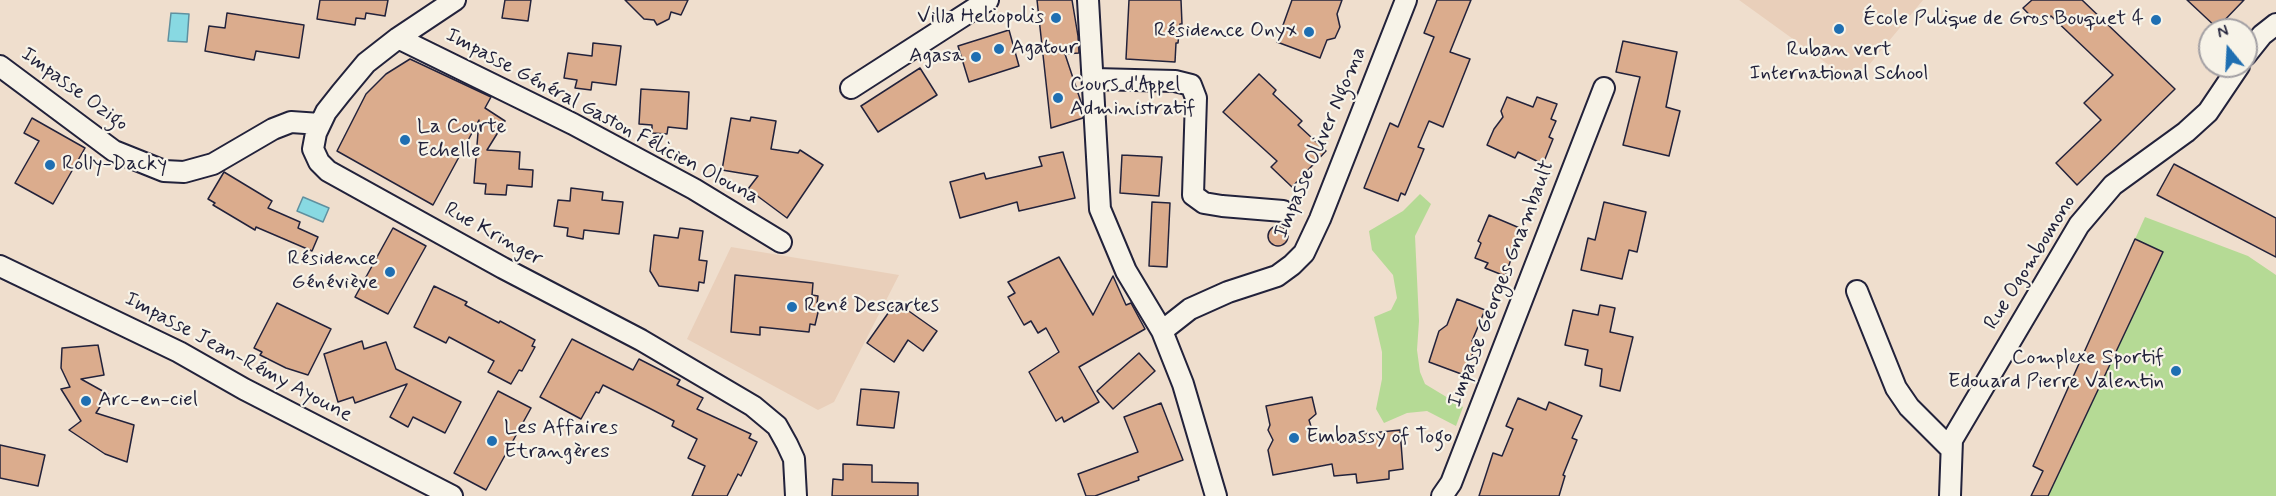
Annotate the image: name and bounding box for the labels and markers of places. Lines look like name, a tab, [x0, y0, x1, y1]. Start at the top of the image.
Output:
place label: Villa Heliopolis	[917, 5, 1044, 31]
place label: École Pulique de Gros Bouquet 4	[1863, 7, 2144, 33]
marker: Villa Heliopolis	[1049, 11, 1063, 25]
marker: École Pulique de Gros Bouquet 4	[2149, 13, 2163, 27]
place label: Résidence Onyx	[1154, 19, 1297, 45]
marker: Ruban vert International School	[1832, 22, 1846, 36]
marker: Résidence Onyx	[1302, 25, 1316, 39]
place label: Agatour	[1011, 36, 1078, 62]
place label: Ruban vert International School	[1749, 38, 1929, 88]
marker: Agatour	[992, 42, 1006, 56]
place label: Agasa	[909, 44, 964, 70]
marker: Agasa	[969, 50, 983, 64]
place label: Cours d'Appel Administratif	[1070, 73, 1195, 123]
marker: Cours d'Appel Administratif	[1051, 91, 1065, 105]
place label: La Courte Echelle	[417, 115, 506, 165]
marker: La Courte Echelle	[398, 133, 412, 147]
place label: Rolly-Dacky	[62, 152, 167, 178]
marker: Rolly-Dacky	[43, 158, 57, 172]
place label: Résidence Généviève	[287, 247, 378, 297]
marker: Résidence Généviève	[383, 265, 397, 279]
place label: René Descartes	[804, 294, 939, 320]
marker: René Descartes	[785, 300, 799, 314]
place label: Complexe Sportif Edouard Pierre Valentin	[1948, 346, 2164, 396]
marker: Complexe Sportif Edouard Pierre Valentin	[2169, 364, 2183, 378]
place label: Arc-en-ciel	[98, 388, 198, 414]
marker: Arc-en-ciel	[79, 394, 93, 408]
place label: Les Affaires Etrangères	[504, 416, 618, 466]
place label: Embassy of Togo	[1306, 425, 1452, 451]
marker: Embassy of Togo	[1287, 431, 1301, 445]
marker: Les Affaires Etrangères	[485, 434, 499, 448]

